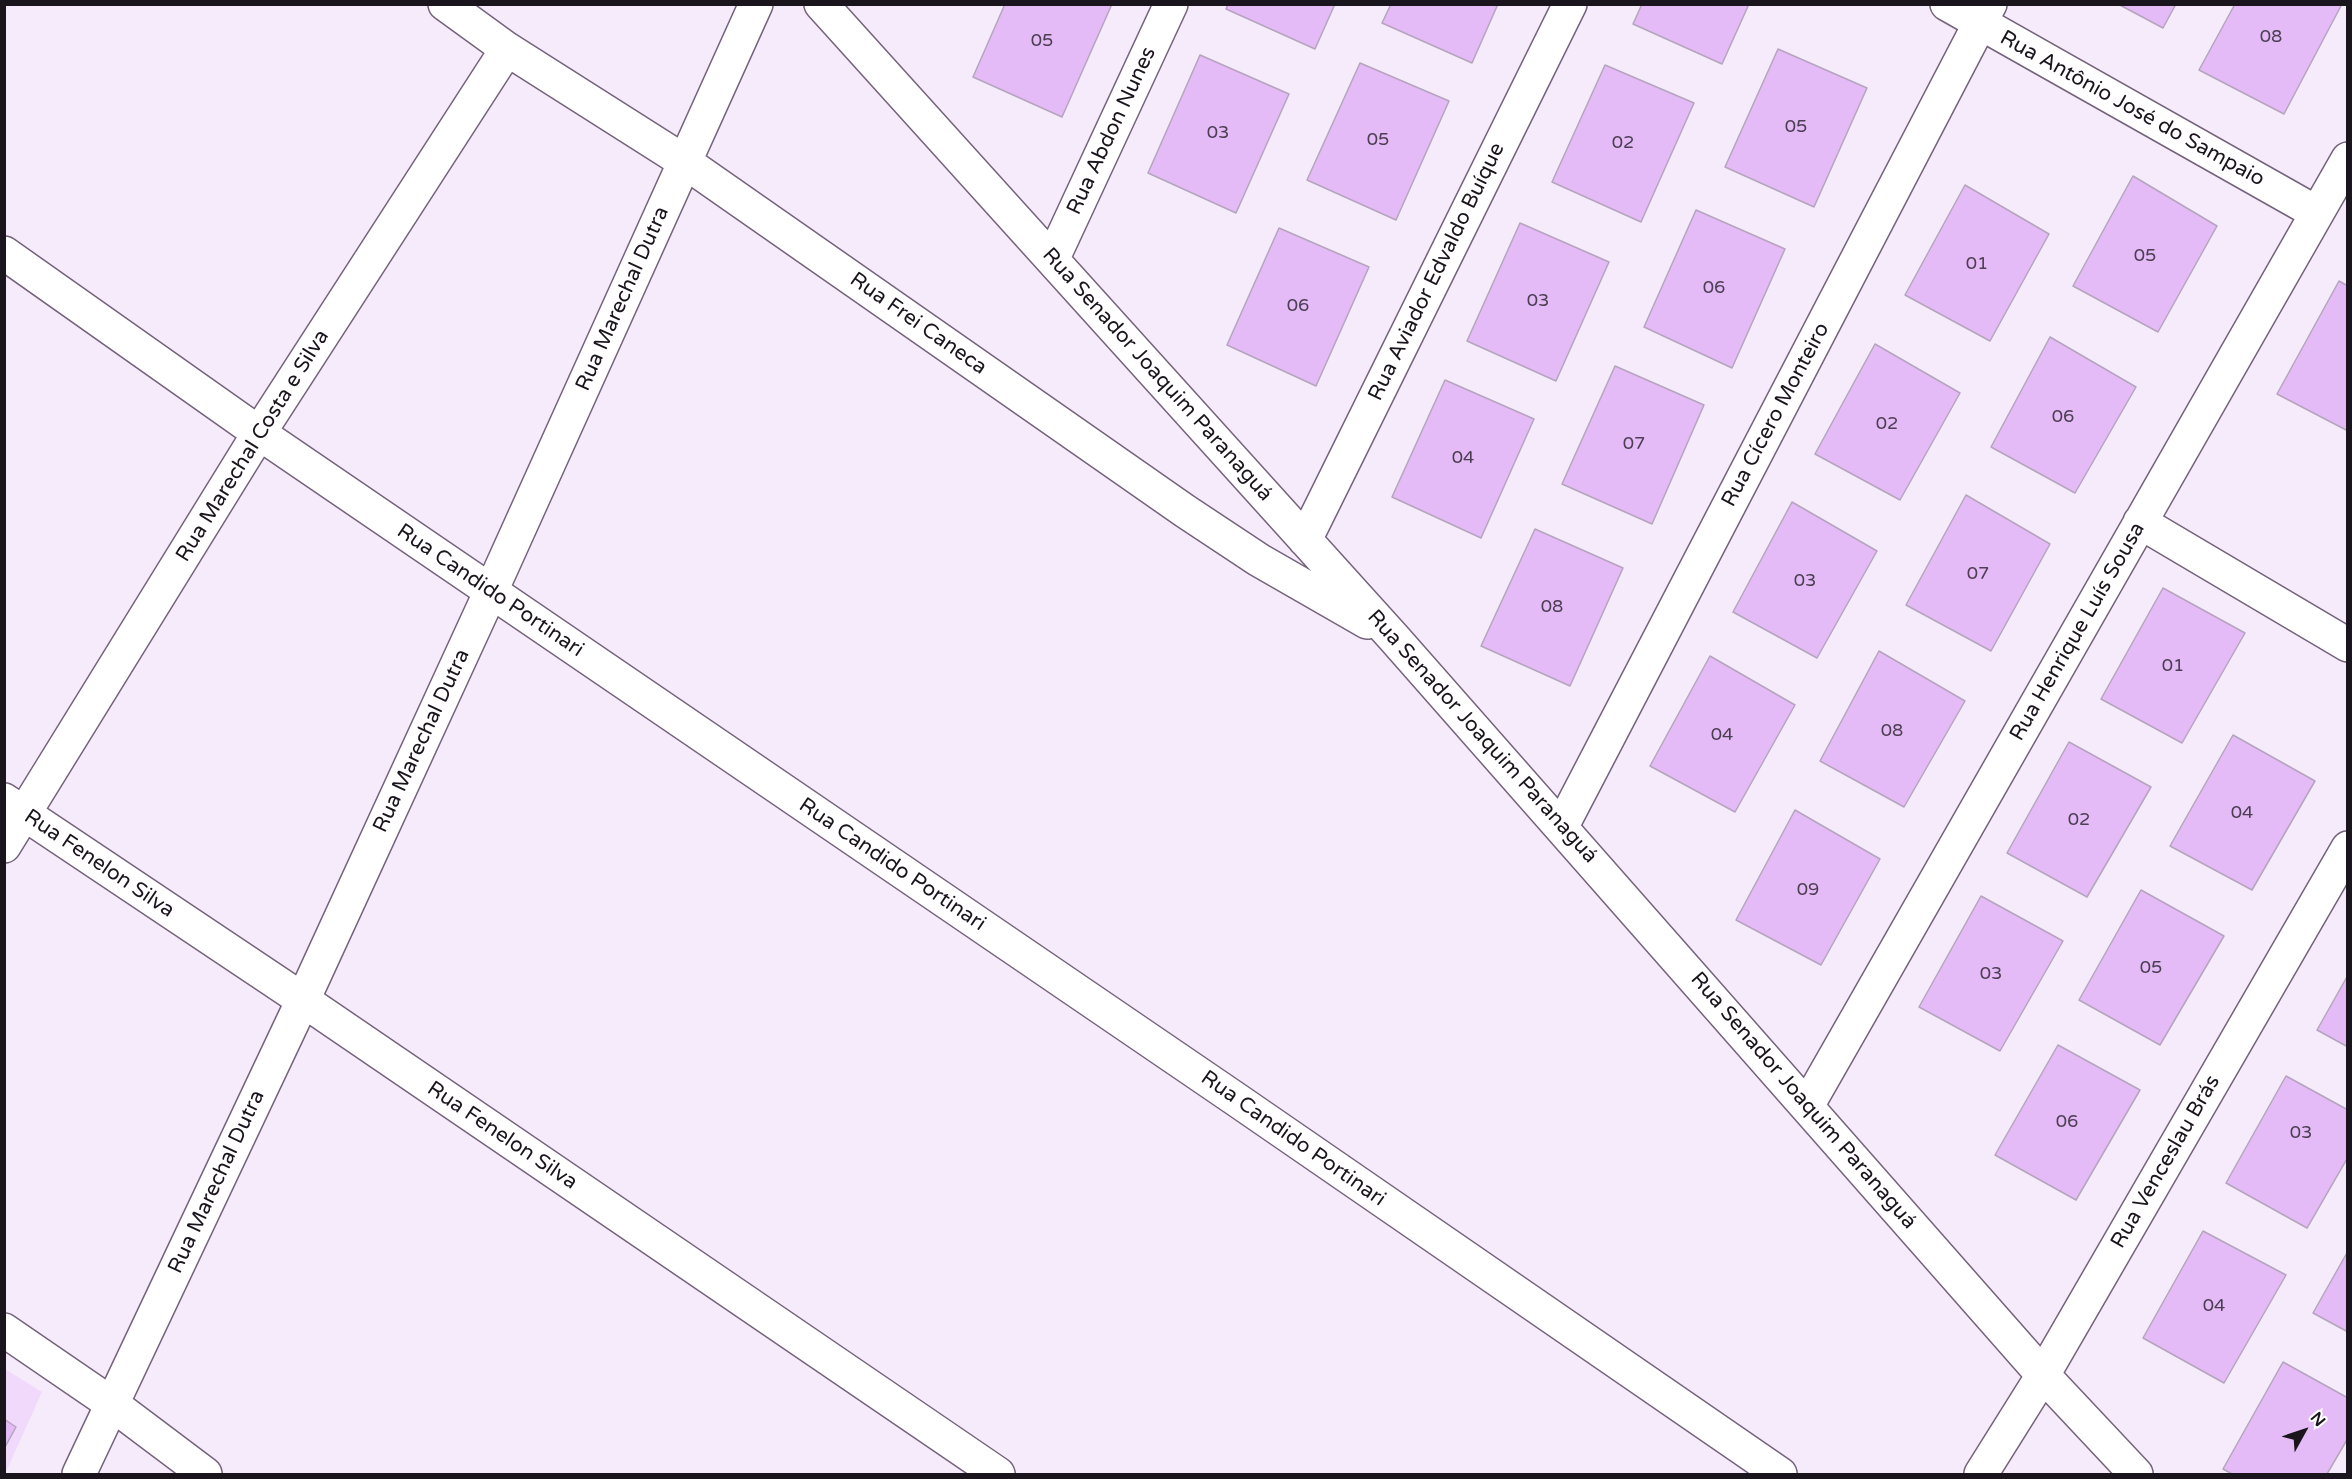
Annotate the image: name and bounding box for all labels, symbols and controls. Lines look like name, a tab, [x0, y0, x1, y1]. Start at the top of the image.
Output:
street label: Rua Antônio José do Sampaio	[1995, 26, 2269, 192]
house number: 08	[2260, 26, 2282, 48]
house number: 05	[1031, 30, 1053, 52]
street label: Rua Abdon Nunes	[1062, 43, 1162, 219]
house number: 05	[1785, 116, 1807, 138]
house number: 03	[1207, 122, 1229, 144]
house number: 05	[1367, 129, 1389, 151]
house number: 02	[1612, 132, 1634, 154]
street label: Rua Aviador Edvaldo Buíque	[1363, 139, 1511, 405]
street label: Rua Marechal Dutra	[571, 203, 675, 395]
street label: Rua Senador Joaquim Paranaguá	[1037, 243, 1277, 507]
house number: 05	[2134, 245, 2156, 267]
house number: 01	[1966, 253, 1988, 275]
street label: Rua Frei Caneca	[845, 267, 991, 381]
house number: 06	[1703, 277, 1725, 299]
house number: 03	[1527, 290, 1549, 312]
house number: 06	[1287, 295, 1309, 317]
street label: Rua Cícero Monteiro	[1717, 319, 1835, 511]
street label: Rua Marechal Costa e Silva	[171, 325, 335, 567]
house number: 06	[2052, 406, 2074, 428]
house number: 02	[1876, 413, 1898, 435]
house number: 07	[1623, 433, 1645, 455]
house number: 04	[1452, 447, 1474, 469]
street label: Rua Henrique Luís Sousa	[2005, 518, 2151, 746]
street label: Rua Candido Portinari	[392, 519, 588, 663]
house number: 07	[1967, 563, 1989, 585]
house number: 03	[1794, 570, 1816, 592]
house number: 08	[1541, 596, 1563, 618]
street label: Rua Senador Joaquim Paranaguá	[1362, 605, 1602, 869]
street label: Rua Marechal Dutra	[368, 645, 476, 837]
house number: 01	[2162, 655, 2184, 677]
house number: 08	[1881, 720, 1903, 742]
house number: 04	[1711, 724, 1733, 746]
street label: Rua Candido Portinari	[794, 793, 990, 937]
house number: 04	[2231, 802, 2253, 824]
street label: Rua Fenelon Silva	[19, 804, 179, 924]
house number: 02	[2068, 809, 2090, 831]
house number: 09	[1797, 879, 1819, 901]
house number: 05	[2140, 957, 2162, 979]
house number: 03	[1980, 963, 2002, 985]
street label: Rua Senador Joaquim Paranaguá	[1685, 967, 1921, 1235]
street label: Rua Candido Portinari	[1196, 1066, 1390, 1212]
street label: Rua Venceslau Brás	[2106, 1071, 2226, 1253]
street label: Rua Fenelon Silva	[422, 1076, 582, 1196]
street label: Rua Marechal Dutra	[163, 1086, 271, 1278]
house number: 06	[2056, 1111, 2078, 1133]
house number: 03	[2290, 1122, 2312, 1144]
house number: 04	[2203, 1295, 2225, 1317]
north arrow	[2274, 1401, 2334, 1461]
text: N	[2306, 1408, 2330, 1431]

